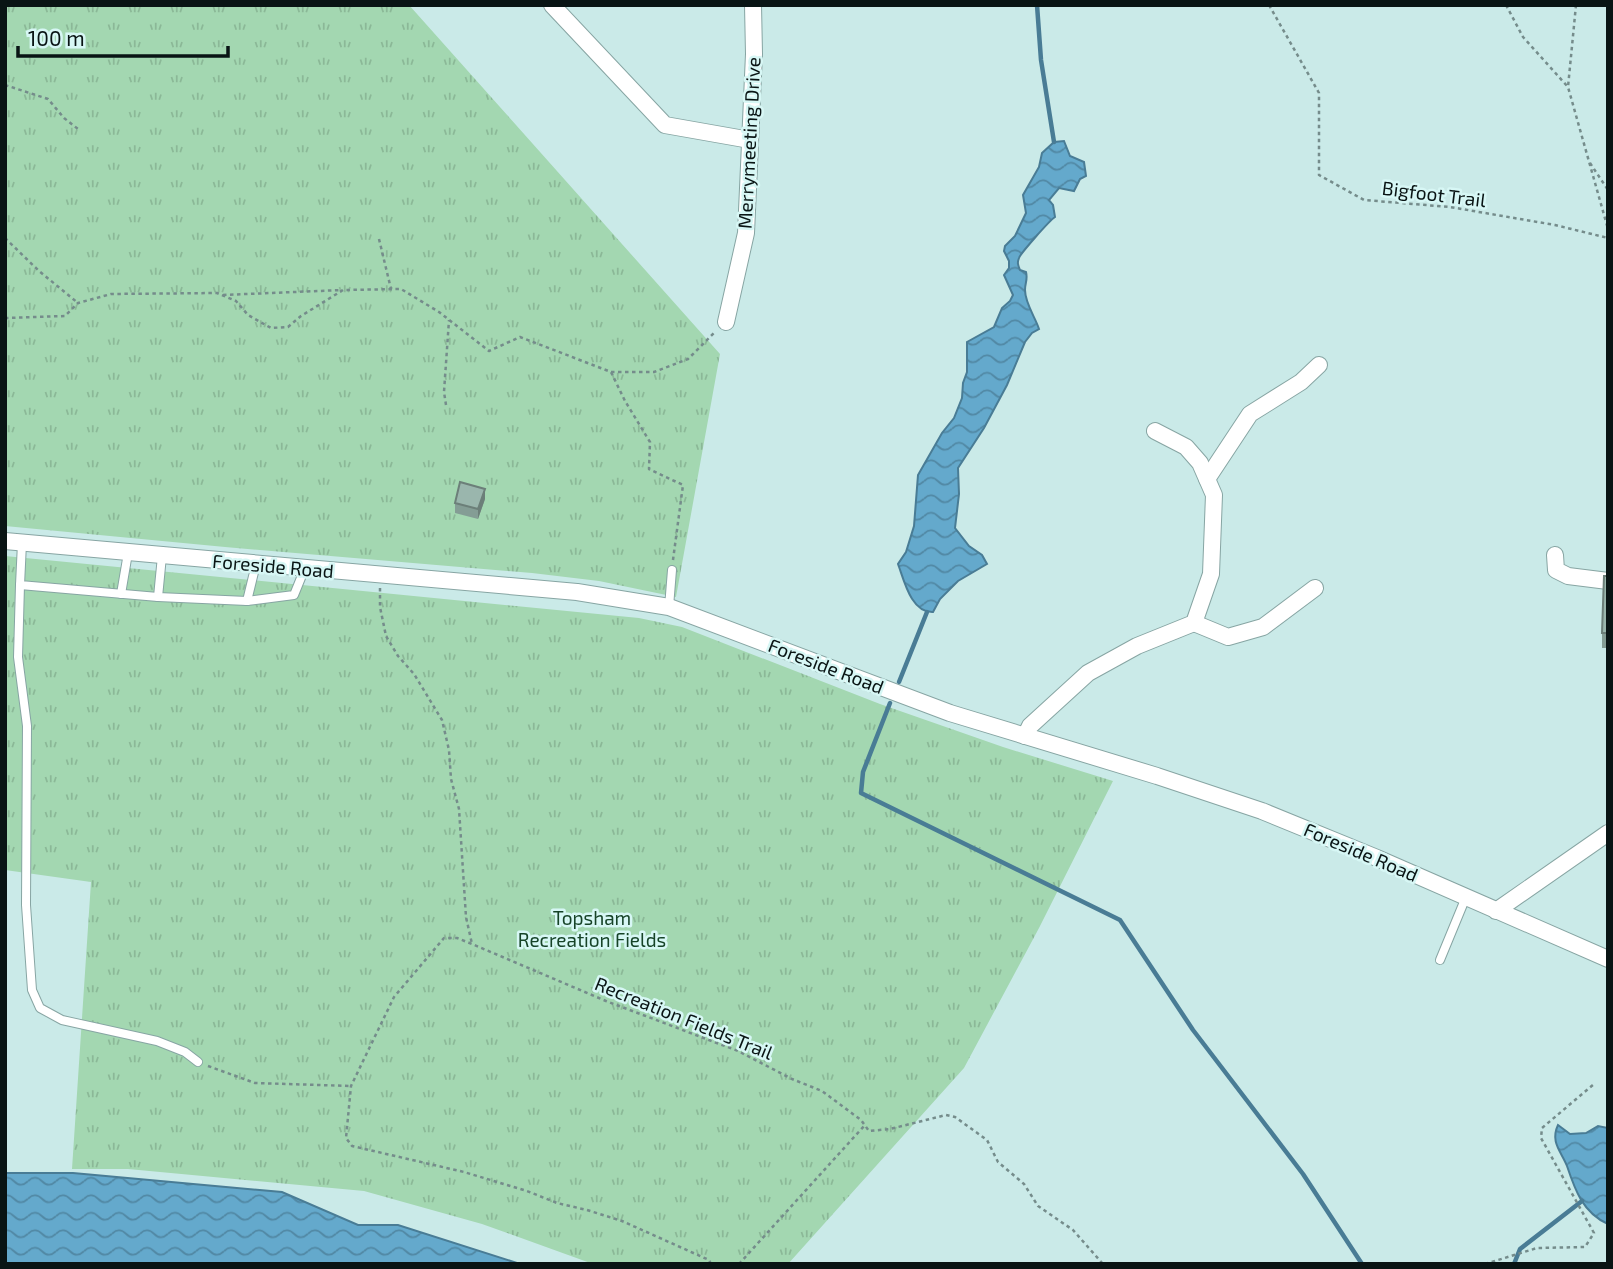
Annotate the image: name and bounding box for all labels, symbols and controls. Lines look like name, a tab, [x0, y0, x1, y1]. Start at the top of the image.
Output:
scale bar	[18, 14, 228, 58]
text: 100 m	[28, 25, 85, 50]
street label: Merrymeeting Drive	[733, 56, 764, 230]
street label: Bigfoot Trail	[1381, 176, 1488, 211]
street label: Foreside Road	[211, 549, 335, 582]
street label: Foreside Road	[765, 633, 887, 698]
street label: Foreside Road	[1301, 817, 1422, 886]
park label: Topsham Recreation Fields	[518, 906, 666, 951]
street label: Recreation Fields Trail	[592, 971, 777, 1064]

